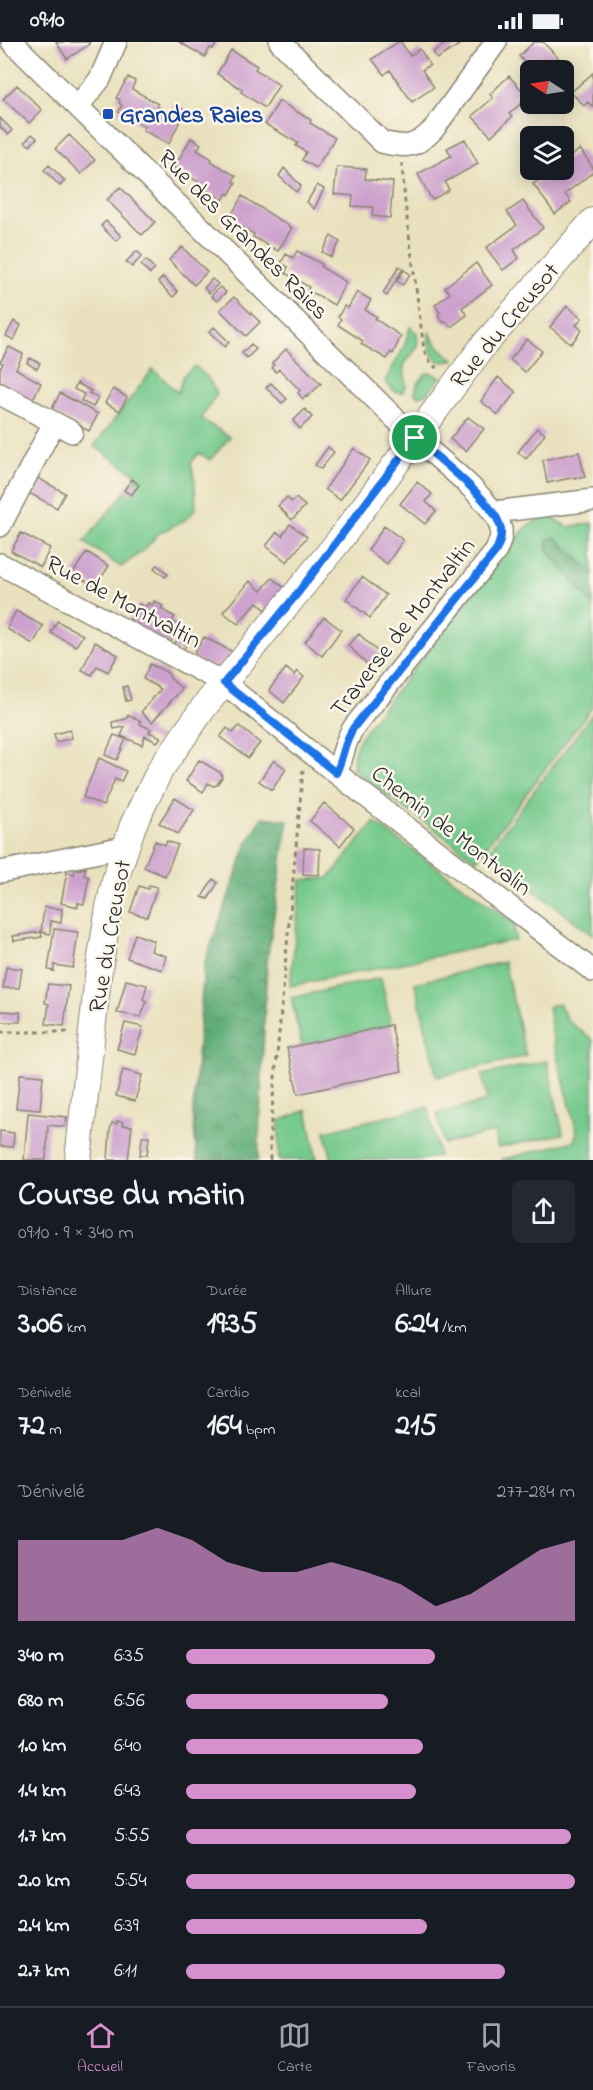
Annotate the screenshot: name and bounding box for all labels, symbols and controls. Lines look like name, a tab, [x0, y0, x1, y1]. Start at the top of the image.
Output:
text: 09:10	[30, 5, 65, 37]
north arrow	[520, 60, 574, 114]
map controls	[520, 60, 574, 180]
place label: Grandes Raies	[120, 99, 263, 134]
marker: Grandes Raies	[101, 107, 115, 121]
button: layers	[520, 126, 574, 180]
street label: Rue des Grandes Raies	[149, 142, 336, 329]
street label: Rue du Creusot	[443, 256, 569, 397]
pin	[389, 412, 440, 463]
icon: arrive	[398, 421, 431, 454]
street label: Traverse de Montvaltin	[323, 531, 485, 726]
street label: Rue de Montvaltin	[39, 548, 207, 659]
street label: Chemin de Montvalin	[363, 758, 538, 906]
street label: Rue du Creusot	[81, 857, 142, 1016]
text: Course du matin	[18, 1172, 244, 1220]
button: share	[512, 1180, 575, 1243]
text: 09:10 · 9 × 340 m	[18, 1219, 134, 1248]
text: Distance	[18, 1279, 77, 1303]
text: Durée	[207, 1279, 247, 1303]
text: Allure	[395, 1279, 432, 1303]
text: 3.06	[18, 1303, 63, 1347]
text: 19:35	[207, 1303, 257, 1347]
text: 6:24	[395, 1303, 438, 1347]
text: km	[63, 1316, 86, 1340]
text: /km	[438, 1316, 467, 1340]
text: Dénivelé	[18, 1381, 71, 1405]
text: Cardio	[207, 1381, 249, 1405]
text: kcal	[395, 1381, 421, 1405]
text: 72	[18, 1405, 45, 1449]
text: 164	[207, 1405, 242, 1449]
text: 215	[395, 1405, 437, 1449]
text: m	[45, 1418, 62, 1442]
text: bpm	[242, 1418, 275, 1442]
text: Dénivelé	[18, 1478, 85, 1507]
text: 277–284 m	[497, 1478, 575, 1507]
text: 340 m	[18, 1642, 64, 1671]
text: 6:35	[114, 1642, 144, 1671]
text: 680 m	[18, 1687, 63, 1716]
text: 6:56	[114, 1687, 145, 1716]
text: 1.0 km	[18, 1732, 66, 1761]
text: 6:40	[114, 1732, 141, 1761]
text: 1.4 km	[18, 1777, 66, 1806]
text: 6:43	[114, 1777, 141, 1806]
text: 1.7 km	[18, 1822, 66, 1851]
text: 5:55	[114, 1822, 150, 1851]
text: 2.0 km	[18, 1867, 70, 1896]
text: 5:54	[114, 1867, 147, 1896]
text: 2.4 km	[18, 1912, 70, 1941]
text: 6:39	[114, 1912, 139, 1941]
text: 2.7 km	[18, 1957, 70, 1986]
text: 6:11	[114, 1957, 137, 1986]
tab: Accueil	[77, 2019, 123, 2079]
tab: Carte	[277, 2019, 312, 2079]
tab: Favoris	[466, 2019, 516, 2079]

